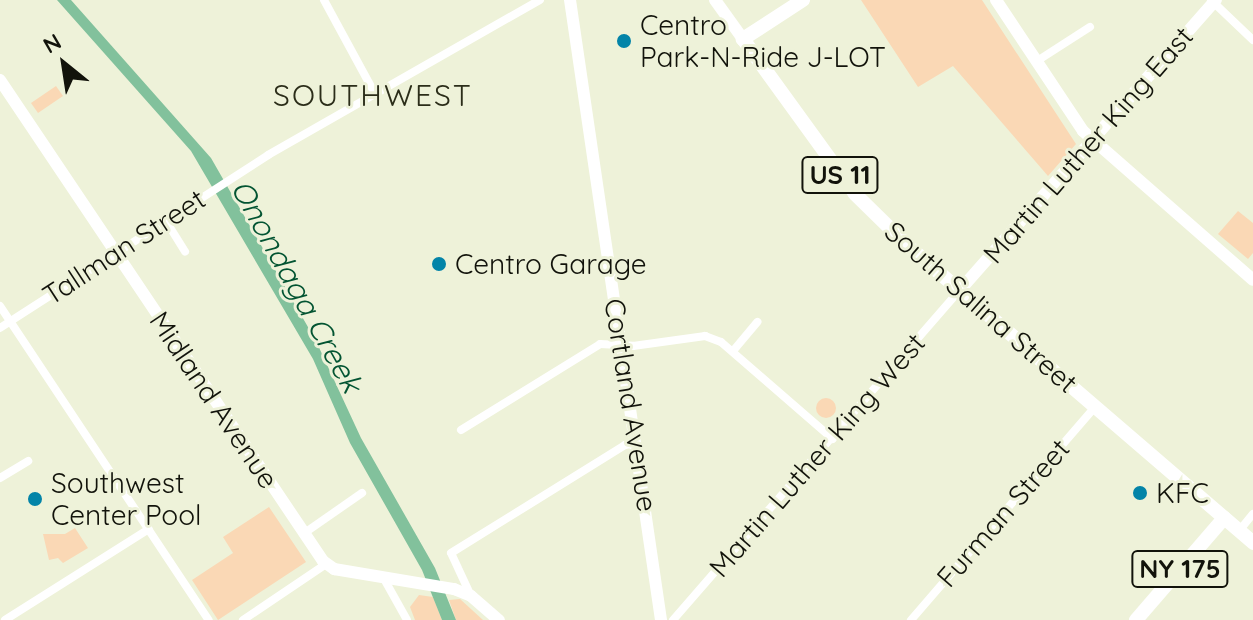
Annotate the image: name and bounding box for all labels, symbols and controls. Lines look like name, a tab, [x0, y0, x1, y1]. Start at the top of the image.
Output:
place label: Centro Park-N-Ride J-LOT	[640, 8, 886, 74]
street label: Martin Luther King East	[976, 20, 1200, 270]
north arrow	[24, 24, 104, 104]
text: N	[38, 27, 66, 59]
marker: Centro Park-N-Ride J-LOT	[615, 32, 633, 50]
district label: SOUTHWEST	[273, 77, 473, 113]
road number: US 11	[800, 153, 880, 197]
water label: Onondaga Creek	[224, 173, 370, 399]
street label: Tallman Street	[37, 182, 211, 312]
street label: South Salina Street	[878, 214, 1084, 400]
place label: Centro Garage	[455, 247, 646, 281]
marker: Centro Garage	[430, 255, 448, 273]
street label: Cortland Avenue	[598, 296, 664, 514]
street label: Midland Avenue	[142, 305, 286, 495]
street label: Martin Luther King West	[702, 326, 932, 584]
street label: Furman Street	[930, 432, 1076, 594]
place label: Southwest Center Pool	[51, 466, 202, 532]
place label: KFC	[1156, 476, 1209, 510]
marker: KFC	[1131, 484, 1149, 502]
marker: Southwest Center Pool	[26, 490, 44, 508]
road number: NY 175	[1130, 547, 1230, 591]

